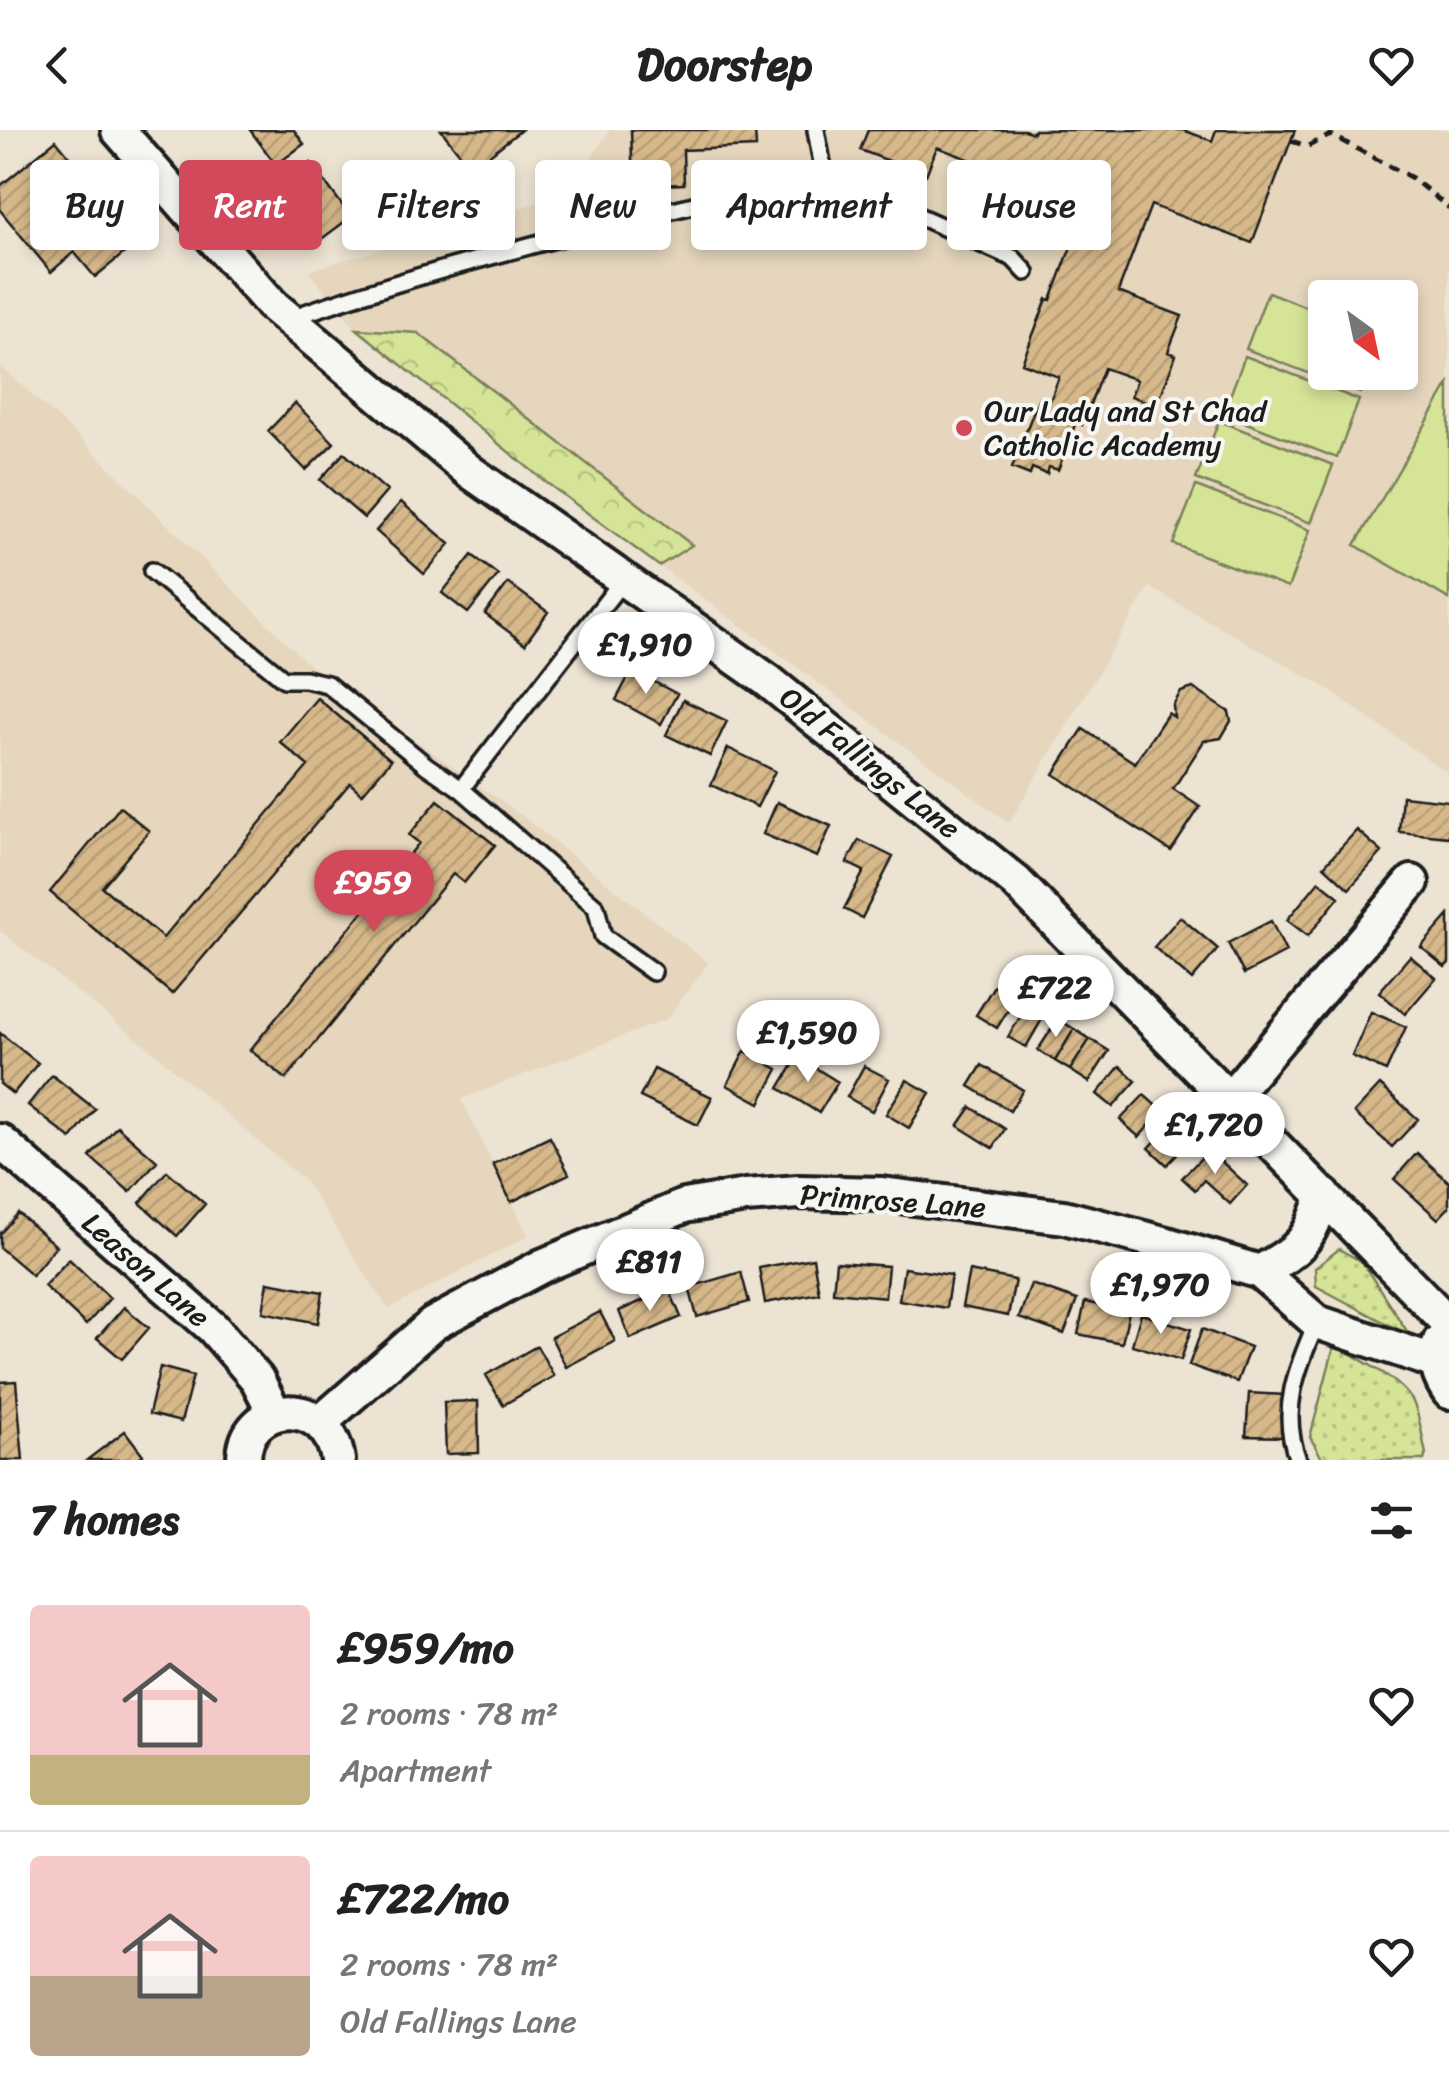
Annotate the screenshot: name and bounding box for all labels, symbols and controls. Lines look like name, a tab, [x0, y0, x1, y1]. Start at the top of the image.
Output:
text: Doorstep	[637, 25, 812, 105]
icon: back	[30, 38, 85, 93]
icon: heart	[1364, 38, 1419, 93]
chip: Buy	[30, 160, 159, 250]
chip: Rent	[179, 160, 322, 250]
chip: Filters	[342, 160, 515, 250]
chip: New	[535, 160, 671, 250]
chip: Apartment	[691, 160, 927, 250]
chip: House	[947, 160, 1111, 250]
north arrow	[1308, 280, 1418, 390]
map controls	[1308, 280, 1418, 390]
place label: Our Lady and St Chad Catholic Academy	[984, 384, 1269, 472]
marker: Our Lady and St Chad Catholic Academy	[953, 417, 975, 439]
pin: £1,910	[565, 612, 727, 697]
text: £1,910	[600, 616, 692, 673]
street label: Old Fallings Lane	[767, 672, 973, 854]
pin: £959	[315, 850, 433, 935]
text: £959	[336, 854, 412, 911]
pin: £722	[997, 955, 1115, 1040]
text: £722	[1020, 959, 1092, 1016]
pin: £1,590	[727, 1000, 889, 1085]
text: £1,590	[759, 1004, 857, 1061]
pin: £1,720	[1134, 1092, 1296, 1177]
text: £1,720	[1167, 1096, 1263, 1153]
street label: Primrose Lane	[798, 1168, 988, 1234]
street label: Leason Lane	[69, 1198, 223, 1342]
pin: £811	[591, 1229, 709, 1314]
text: £811	[618, 1233, 682, 1290]
pin: £1,970	[1080, 1252, 1242, 1337]
text: £1,970	[1112, 1256, 1210, 1313]
text: 7 homes	[30, 1483, 179, 1557]
icon: filters	[1364, 1493, 1419, 1548]
text: £959/mo	[340, 1611, 514, 1685]
icon: home	[110, 1645, 230, 1765]
icon: heart	[1364, 1678, 1419, 1733]
text: 2 rooms · 78 m²	[340, 1685, 558, 1742]
text: Apartment	[340, 1742, 491, 1799]
text: £722/mo	[340, 1862, 509, 1936]
icon: home	[110, 1896, 230, 2016]
icon: heart	[1364, 1929, 1419, 1984]
text: 2 rooms · 78 m²	[340, 1936, 558, 1993]
text: Old Fallings Lane	[340, 1993, 577, 2050]

